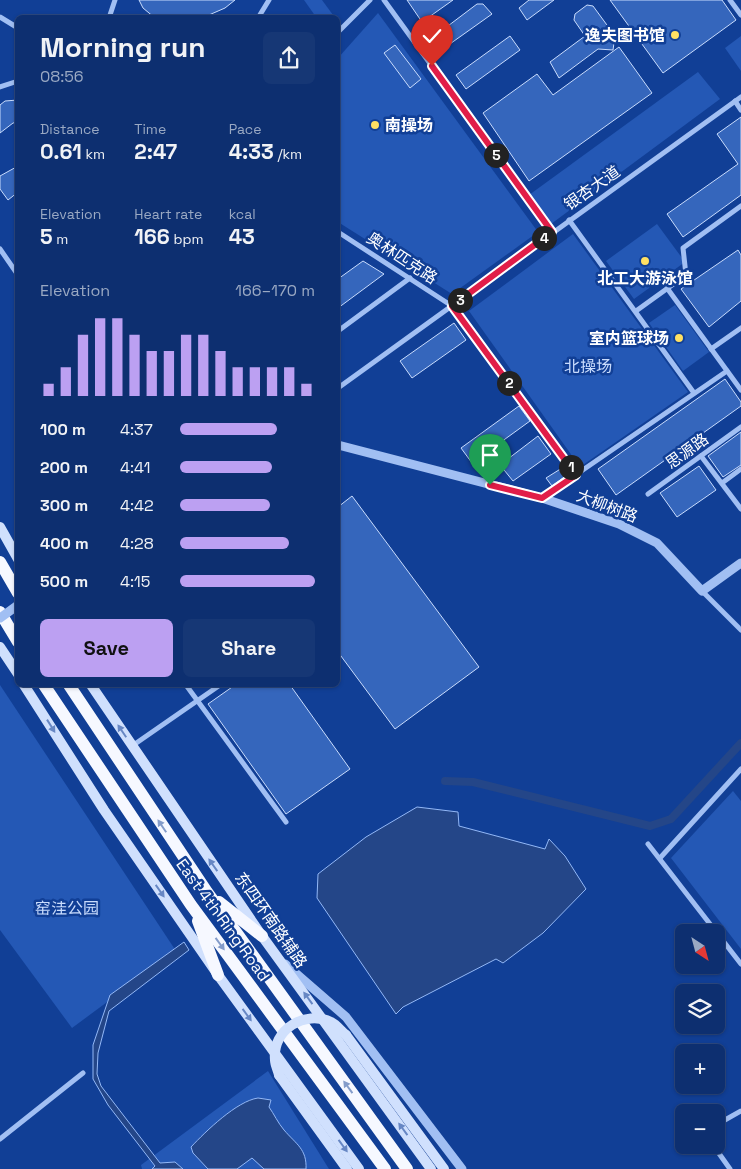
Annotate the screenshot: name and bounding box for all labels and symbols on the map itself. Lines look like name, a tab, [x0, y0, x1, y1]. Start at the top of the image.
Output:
pin	[411, 15, 453, 66]
place label: 逸夫图书馆	[585, 25, 665, 46]
marker: 逸夫图书馆	[669, 29, 681, 41]
place label: 南操场	[385, 115, 433, 136]
marker: 南操场	[369, 119, 381, 131]
pin: 5	[484, 142, 508, 168]
street label: 银杏大道	[560, 161, 624, 215]
pin: 4	[532, 226, 556, 250]
street label: 奥林匹克路	[363, 227, 441, 289]
marker: 北工大游泳馆	[639, 255, 651, 267]
place label: 北工大游泳馆	[597, 268, 693, 289]
pin: 3	[448, 288, 472, 312]
place label: 室内篮球场	[589, 328, 669, 349]
marker: 室内篮球场	[673, 332, 685, 344]
park label: 北操场	[564, 356, 612, 377]
pin: 2	[496, 370, 522, 396]
street label: 思源路	[661, 428, 713, 474]
pin	[469, 434, 511, 485]
pin: 1	[558, 454, 584, 480]
street label: 大柳树路	[573, 485, 641, 527]
one-way arrow	[46, 720, 55, 733]
one-way arrow	[117, 724, 127, 738]
one-way arrow	[157, 820, 167, 833]
street label: East 4th Ring Road	[171, 855, 275, 985]
one-way arrow	[209, 858, 218, 872]
street label: 东四环南路辅路	[230, 868, 312, 972]
one-way arrow	[155, 884, 165, 897]
park label: 窑洼公园	[35, 898, 99, 919]
north arrow	[675, 924, 725, 974]
one-way arrow	[215, 937, 225, 951]
one-way arrow	[302, 992, 313, 1005]
one-way arrow	[242, 1008, 252, 1022]
one-way arrow	[342, 1081, 353, 1094]
one-way arrow	[398, 1123, 408, 1136]
one-way arrow	[338, 1139, 348, 1153]

